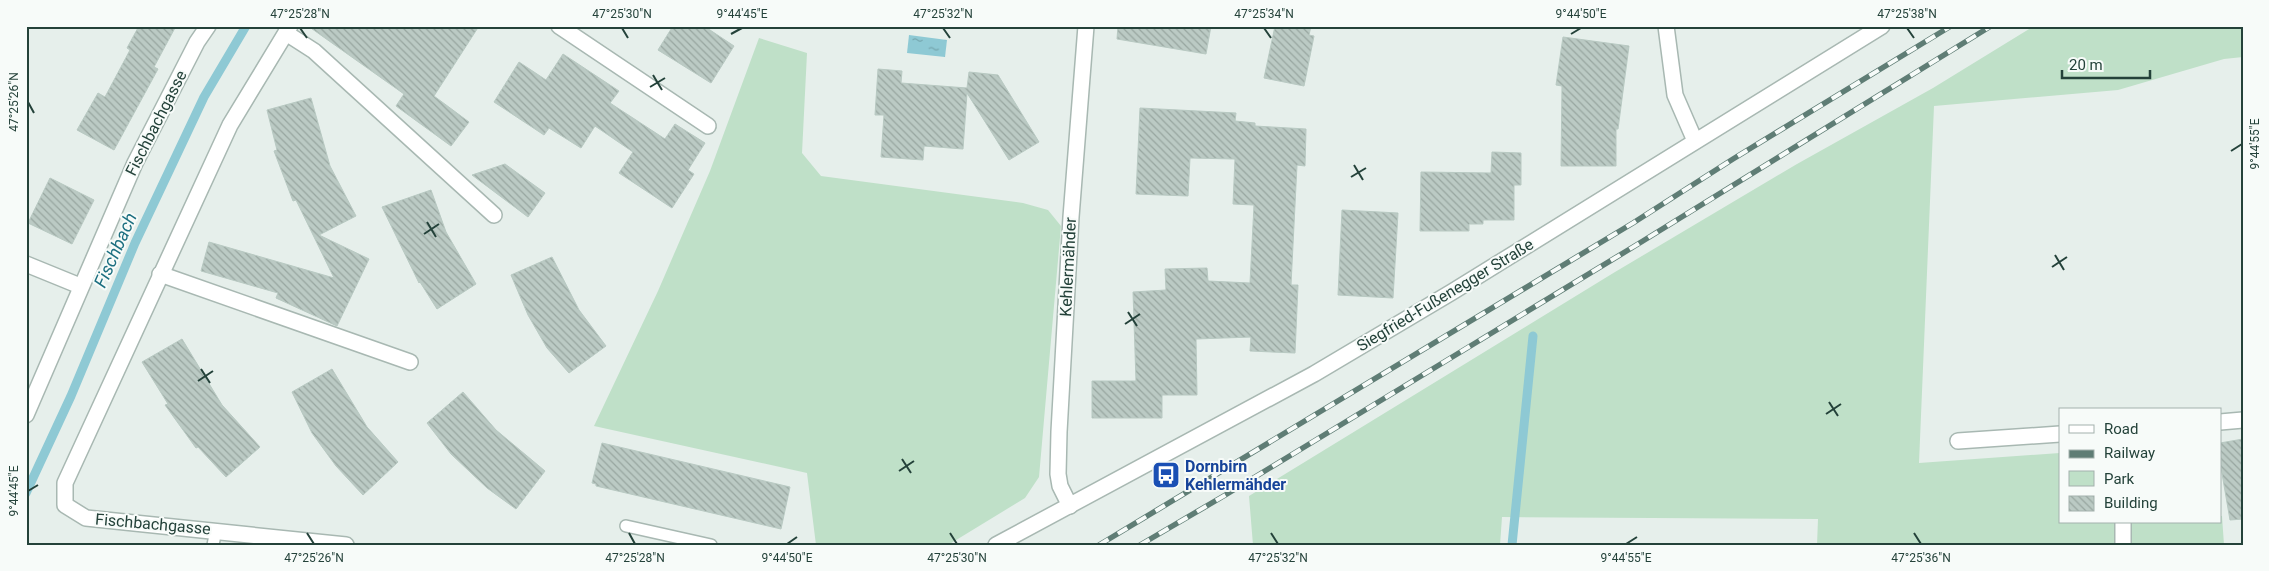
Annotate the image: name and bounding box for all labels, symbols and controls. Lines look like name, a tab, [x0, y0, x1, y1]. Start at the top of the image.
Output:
text: 47°25'28"N	[270, 7, 330, 21]
text: 47°25'30"N	[592, 7, 652, 21]
text: 9°44'45"E	[717, 7, 768, 21]
text: 47°25'32"N	[913, 7, 973, 21]
text: 47°25'34"N	[1234, 7, 1294, 21]
text: 9°44'50"E	[1556, 7, 1607, 21]
text: 47°25'38"N	[1877, 7, 1937, 21]
scale bar	[2062, 48, 2149, 80]
text: 20 m	[2069, 56, 2103, 74]
street label: Fischbachgasse	[121, 67, 191, 179]
text: 47°25'26"N	[7, 72, 21, 132]
text: 9°44'55"E	[2248, 118, 2262, 169]
water label: Fischbach	[89, 209, 141, 291]
street label: Kehlermähder	[1056, 216, 1080, 317]
street label: Siegfried-Fußenegger Straße	[1353, 235, 1537, 355]
legend	[2059, 408, 2222, 524]
text: Road	[2104, 420, 2138, 438]
text: Railway	[2104, 444, 2155, 462]
place label: Dornbirn Kehlermähder	[1185, 457, 1286, 494]
bus stop icon: Dornbirn Kehlermähder	[1151, 460, 1181, 490]
text: 9°44'45"E	[7, 465, 21, 516]
text: Park	[2104, 470, 2135, 488]
text: Building	[2104, 494, 2158, 512]
street label: Fischbachgasse	[95, 509, 211, 539]
text: 47°25'26"N	[284, 551, 344, 565]
text: 47°25'28"N	[605, 551, 665, 565]
text: 9°44'50"E	[762, 551, 813, 565]
text: 47°25'30"N	[927, 551, 987, 565]
text: 47°25'32"N	[1248, 551, 1308, 565]
text: 9°44'55"E	[1601, 551, 1652, 565]
text: 47°25'36"N	[1891, 551, 1951, 565]

